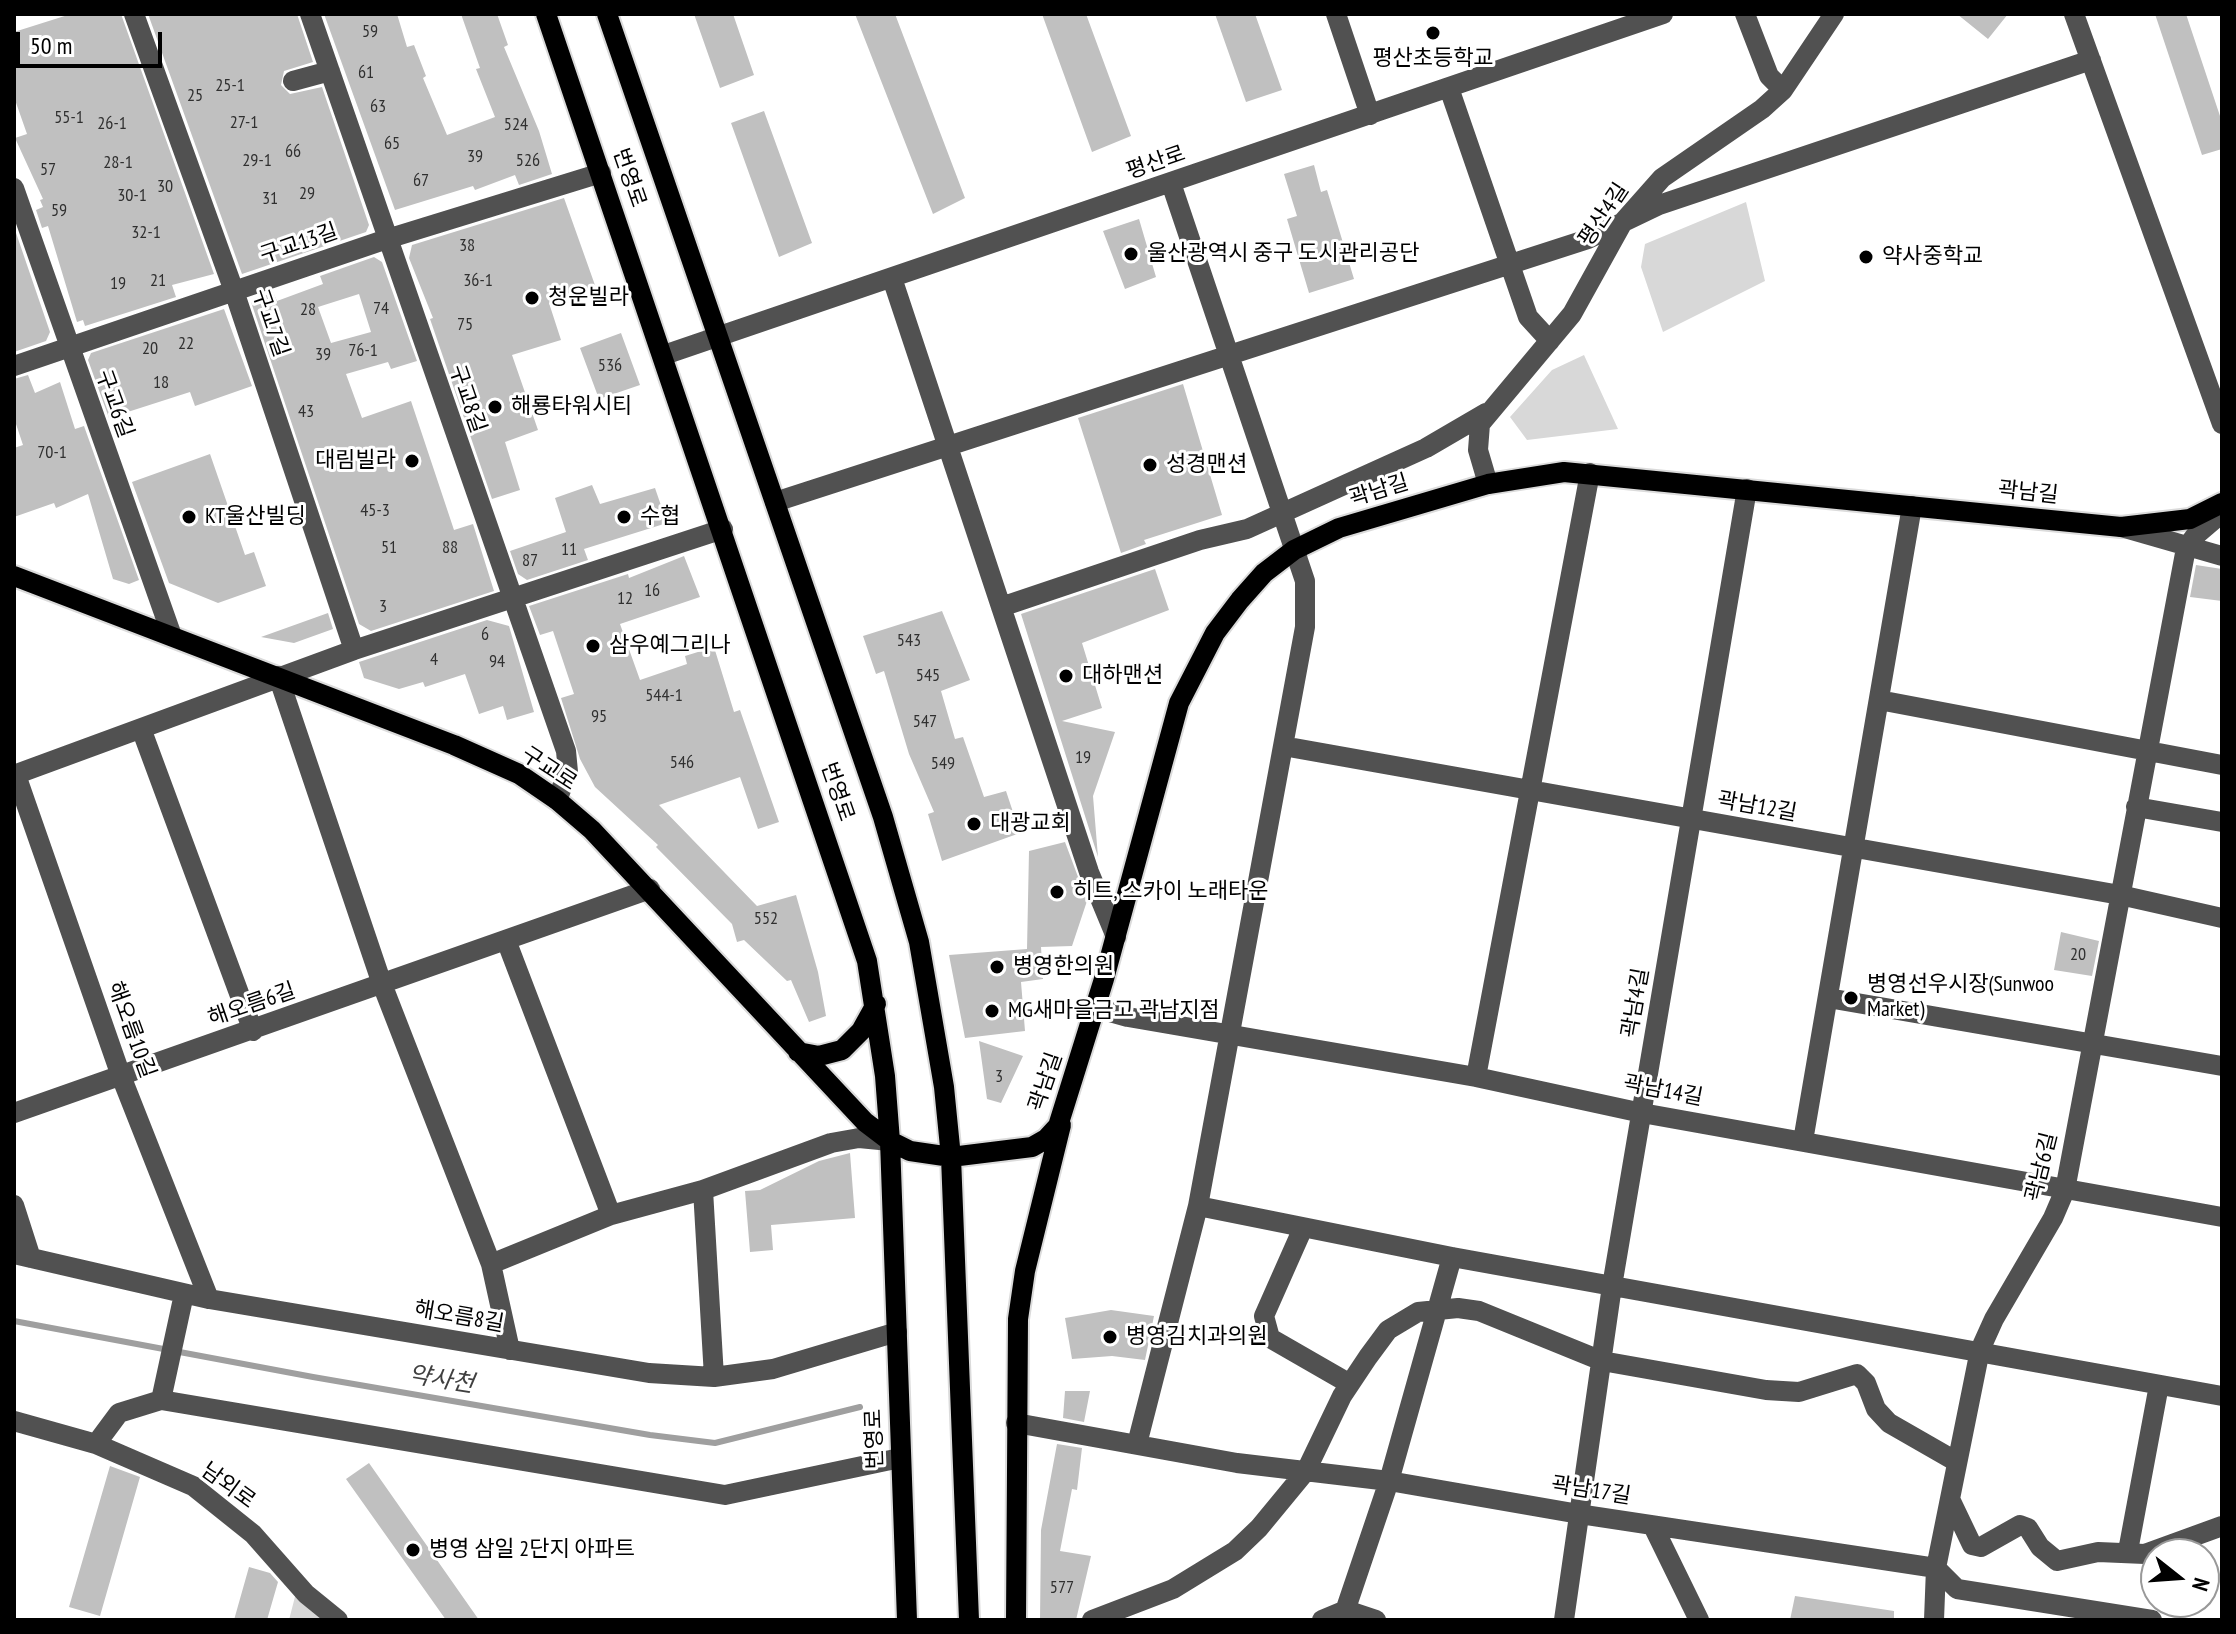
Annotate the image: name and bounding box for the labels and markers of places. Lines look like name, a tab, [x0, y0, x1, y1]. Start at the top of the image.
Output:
marker: 평산초등학교	[1424, 24, 1442, 42]
place label: 평산초등학교	[1372, 46, 1494, 72]
place label: 울산광역시 중구 도시관리공단	[1147, 241, 1419, 267]
place label: 약사중학교	[1882, 244, 1983, 270]
marker: 울산광역시 중구 도시관리공단	[1122, 245, 1140, 263]
marker: 약사중학교	[1857, 248, 1875, 266]
place label: 청운빌라	[548, 285, 629, 311]
marker: 청운빌라	[523, 289, 541, 307]
place label: 해룡타워시티	[511, 394, 632, 420]
marker: 해룡타워시티	[486, 398, 504, 416]
place label: 대림빌라	[315, 448, 396, 474]
marker: 대림빌라	[403, 452, 421, 470]
place label: 성경맨션	[1166, 452, 1247, 478]
marker: 성경맨션	[1141, 456, 1159, 474]
place label: KT울산빌딩	[205, 504, 306, 530]
place label: 수협	[640, 504, 680, 530]
marker: KT울산빌딩	[180, 508, 198, 526]
marker: 수협	[615, 508, 633, 526]
place label: 삼우예그리나	[609, 633, 730, 659]
marker: 삼우예그리나	[584, 637, 602, 655]
place label: 대하맨션	[1082, 663, 1163, 689]
marker: 대하맨션	[1057, 667, 1075, 685]
place label: 대광교회	[990, 811, 1071, 837]
marker: 대광교회	[965, 815, 983, 833]
place label: 히트, 스카이 노래타운	[1073, 879, 1269, 905]
marker: 히트, 스카이 노래타운	[1048, 883, 1066, 901]
place label: 병영한의원	[1013, 954, 1114, 980]
marker: 병영한의원	[988, 958, 1006, 976]
place label: 병영선우시장(Sunwoo Market)	[1867, 972, 2054, 1024]
marker: 병영선우시장(Sunwoo Market)	[1842, 989, 1860, 1007]
place label: MG새마을금고 곽남지점	[1008, 998, 1220, 1024]
marker: MG새마을금고 곽남지점	[983, 1002, 1001, 1020]
place label: 병영김치과의원	[1126, 1324, 1268, 1350]
marker: 병영김치과의원	[1101, 1328, 1119, 1346]
place label: 병영 삼일 2단지 아파트	[429, 1537, 635, 1563]
marker: 병영 삼일 2단지 아파트	[404, 1541, 422, 1559]

